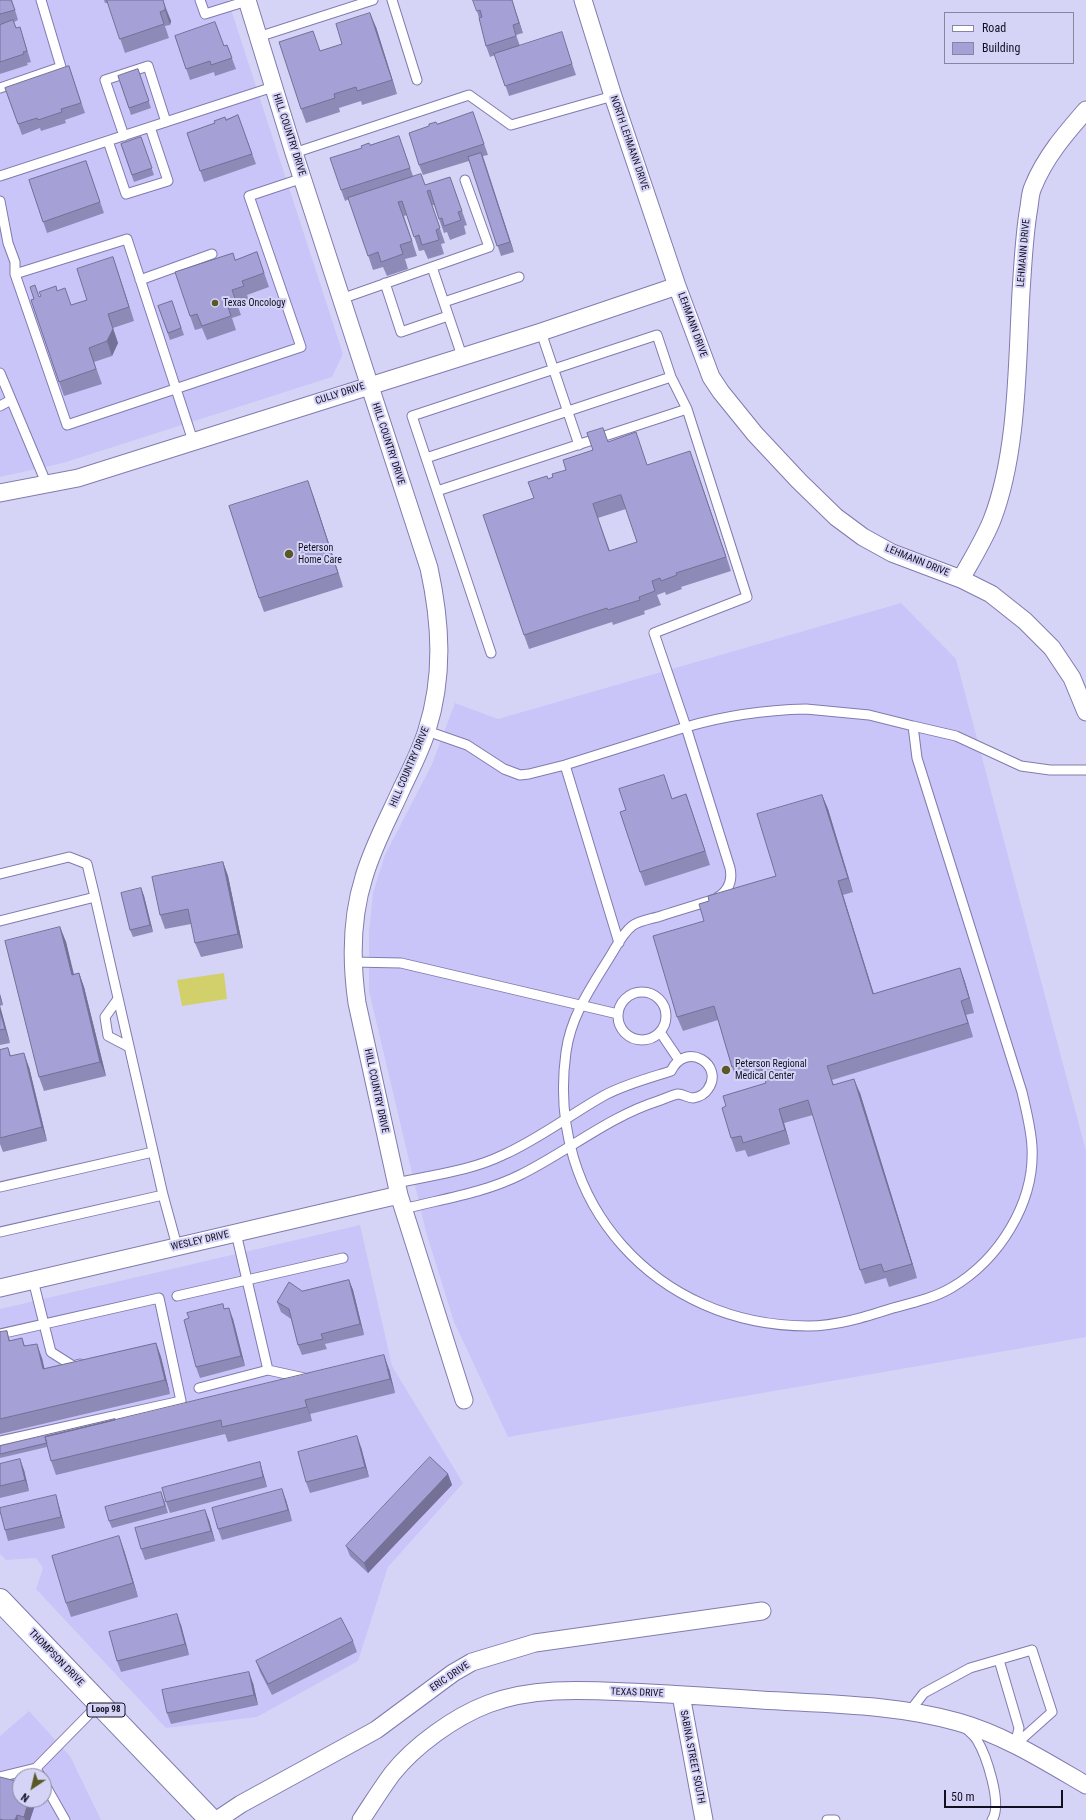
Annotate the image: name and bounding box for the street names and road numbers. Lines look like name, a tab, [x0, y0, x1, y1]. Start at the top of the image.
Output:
street label: HILL COUNTRY DRIVE	[270, 92, 308, 178]
street label: NORTH LEHMANN DRIVE	[607, 94, 651, 192]
street label: LEHMANN DRIVE	[1015, 219, 1033, 287]
street label: LEHMANN DRIVE	[675, 291, 709, 359]
street label: CULLY DRIVE	[314, 380, 366, 408]
street label: HILL COUNTRY DRIVE	[369, 401, 407, 487]
street label: LEHMANN DRIVE	[883, 543, 951, 579]
street label: HILL COUNTRY DRIVE	[388, 725, 432, 809]
street label: HILL COUNTRY DRIVE	[361, 1048, 391, 1134]
street label: WESLEY DRIVE	[170, 1229, 230, 1253]
street label: THOMPSON DRIVE	[26, 1627, 86, 1689]
street label: ERIC DRIVE	[428, 1659, 472, 1695]
street label: TEXAS DRIVE	[610, 1686, 664, 1700]
road number: Loop 98	[87, 1703, 125, 1717]
street label: SABINA STREET SOUTH	[677, 1709, 707, 1805]

